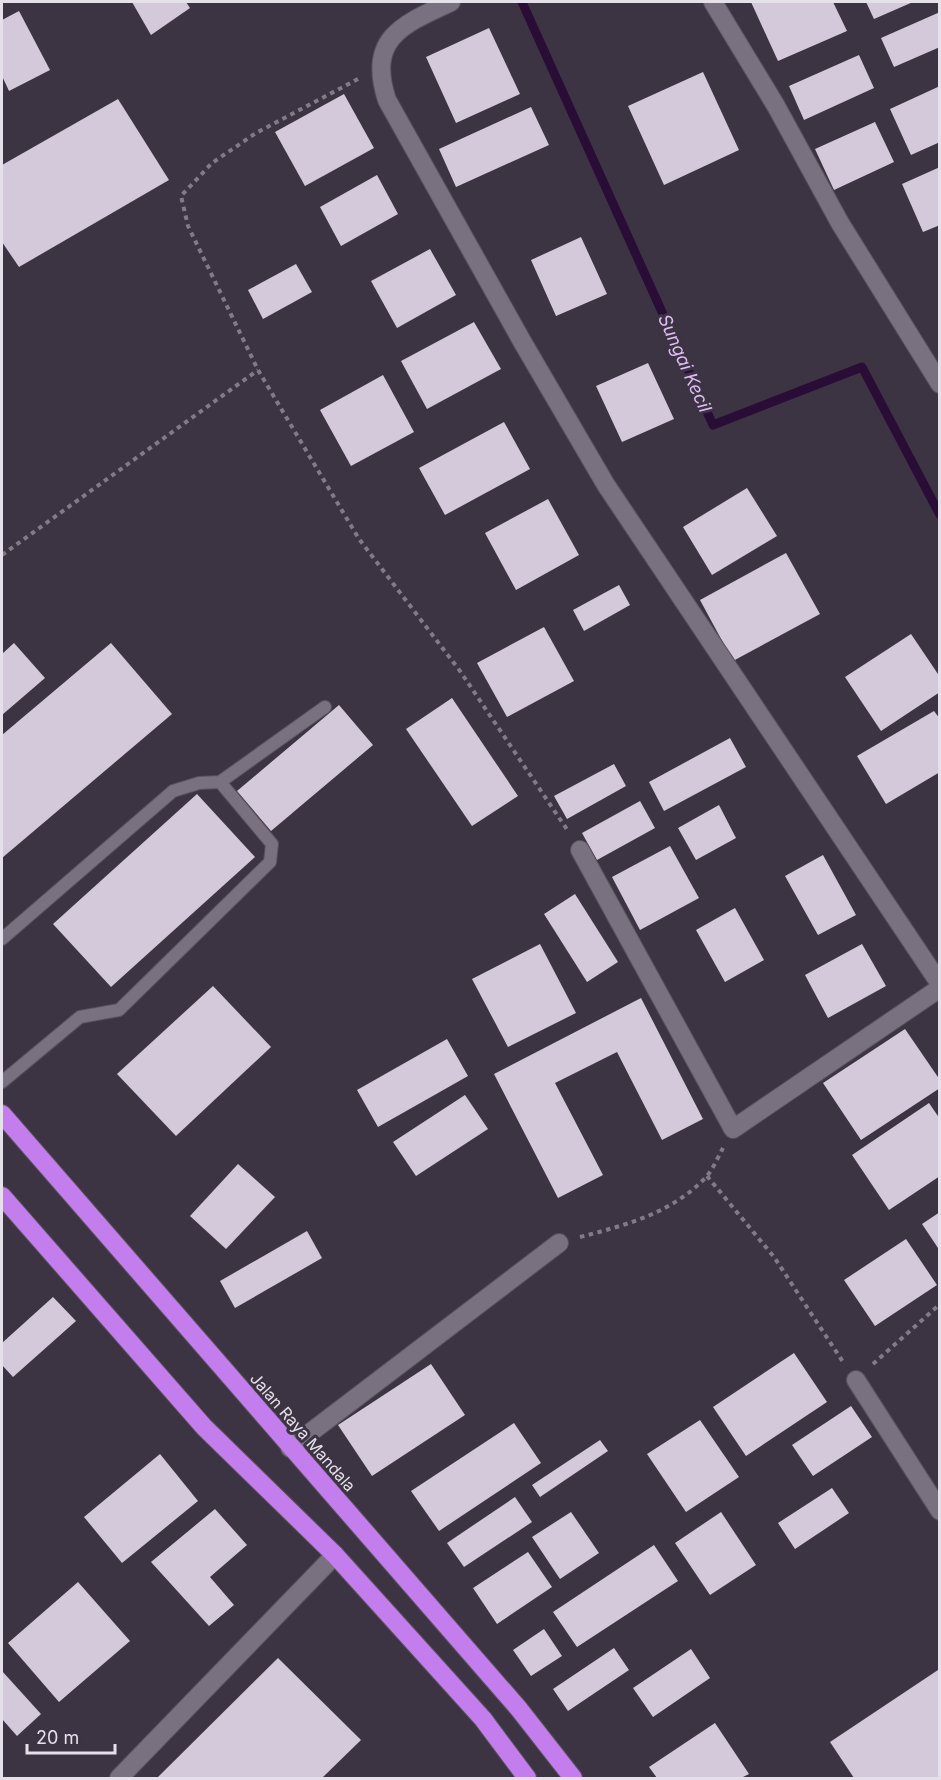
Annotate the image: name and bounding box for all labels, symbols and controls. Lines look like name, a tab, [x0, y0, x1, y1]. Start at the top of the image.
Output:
water label: Sungai Kecil	[654, 311, 716, 416]
street label: Jalan Raya Mandala	[246, 1369, 360, 1495]
scale bar	[27, 1717, 116, 1755]
text: 20 m	[36, 1727, 79, 1748]

